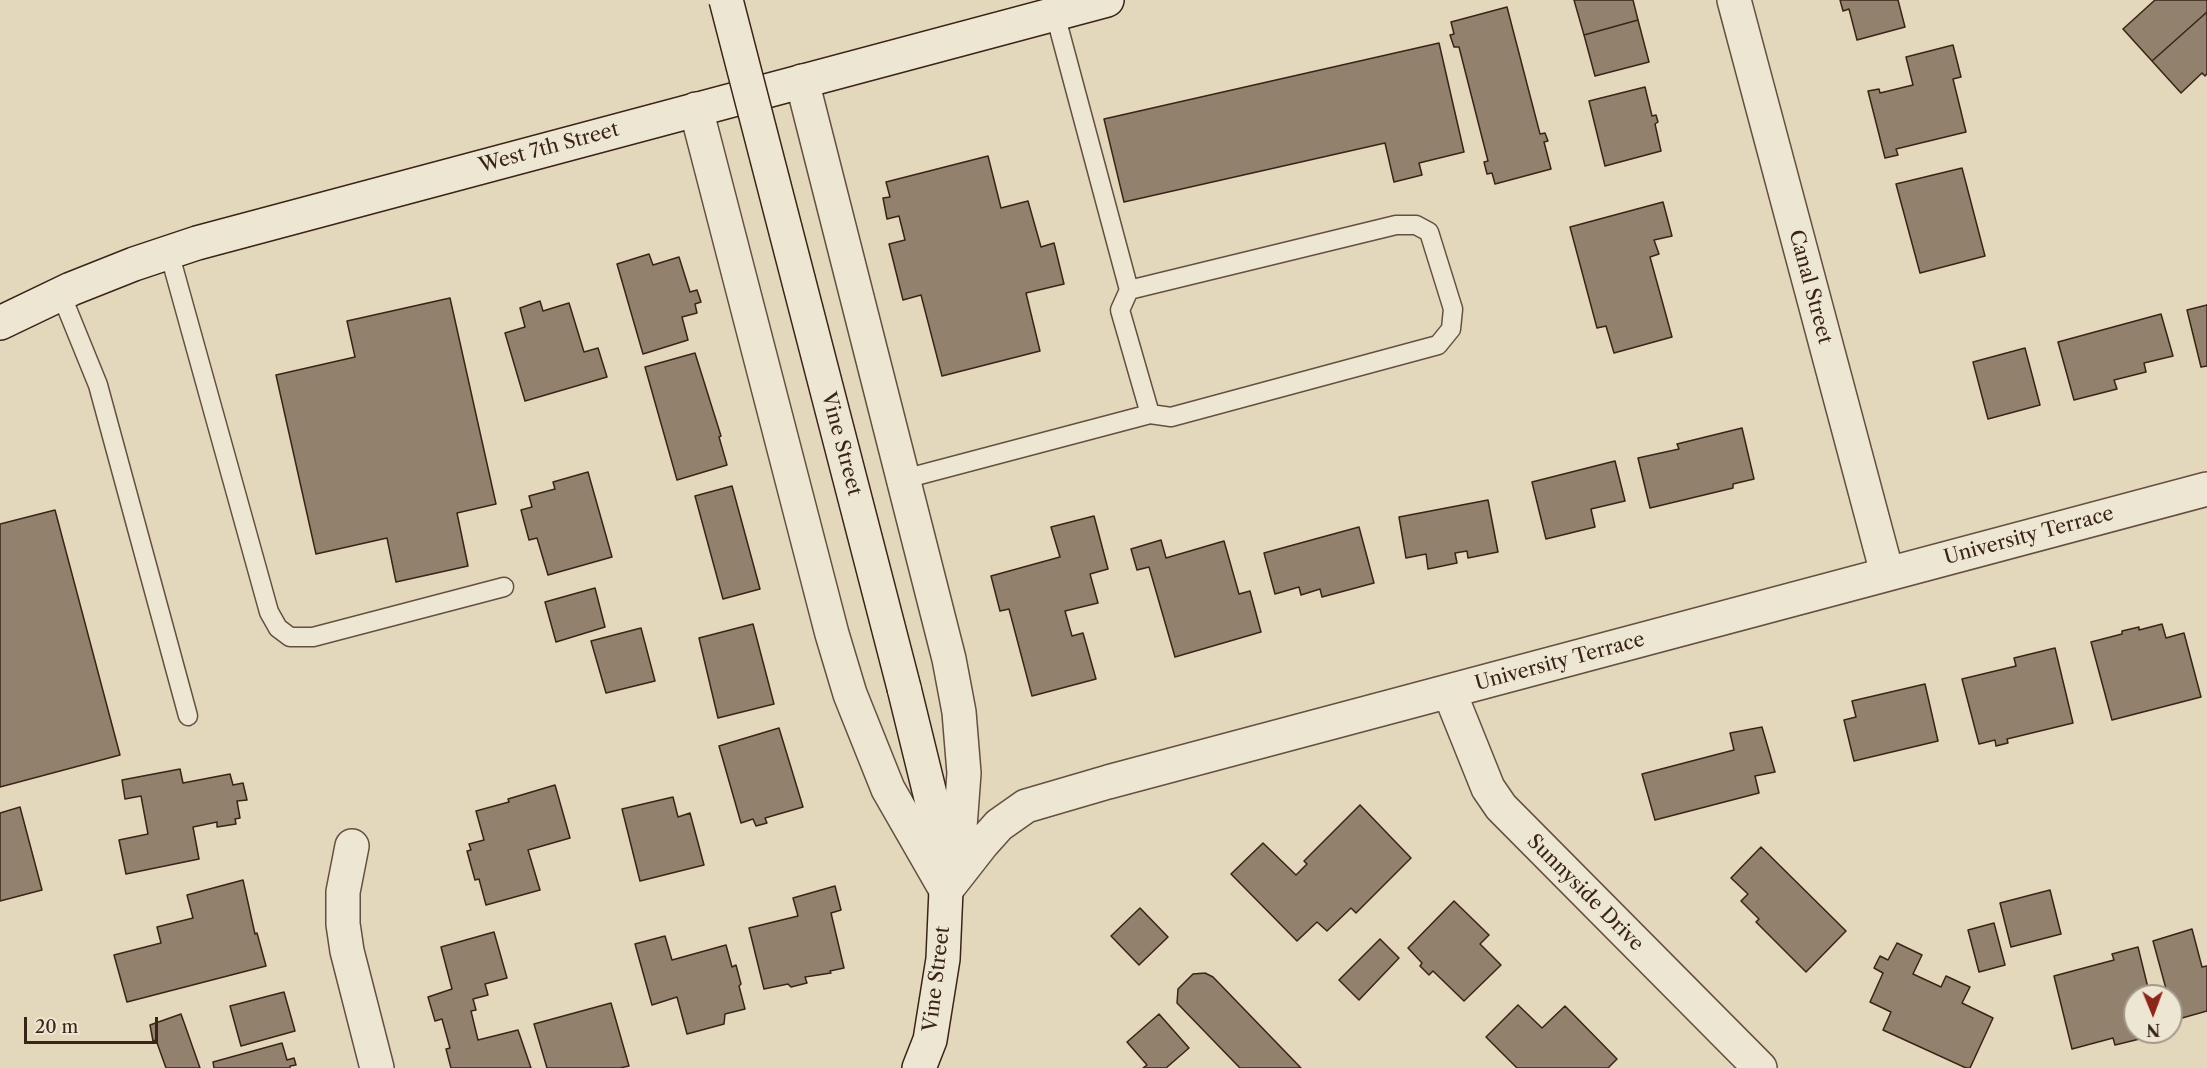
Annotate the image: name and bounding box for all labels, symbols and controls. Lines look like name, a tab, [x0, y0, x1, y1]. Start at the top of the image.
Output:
street label: West 7th Street	[476, 118, 622, 178]
street label: Canal Street	[1783, 227, 1837, 347]
street label: Vine Street	[816, 390, 866, 498]
street label: University Terrace	[1941, 502, 2117, 570]
street label: University Terrace	[1472, 628, 1648, 696]
street label: Sunnyside Drive	[1522, 830, 1648, 956]
street label: Vine Street	[919, 925, 955, 1033]
north arrow	[2123, 984, 2183, 1044]
scale bar	[27, 1005, 160, 1043]
text: 20 m	[35, 1016, 78, 1038]
text: N	[2146, 1020, 2160, 1040]

